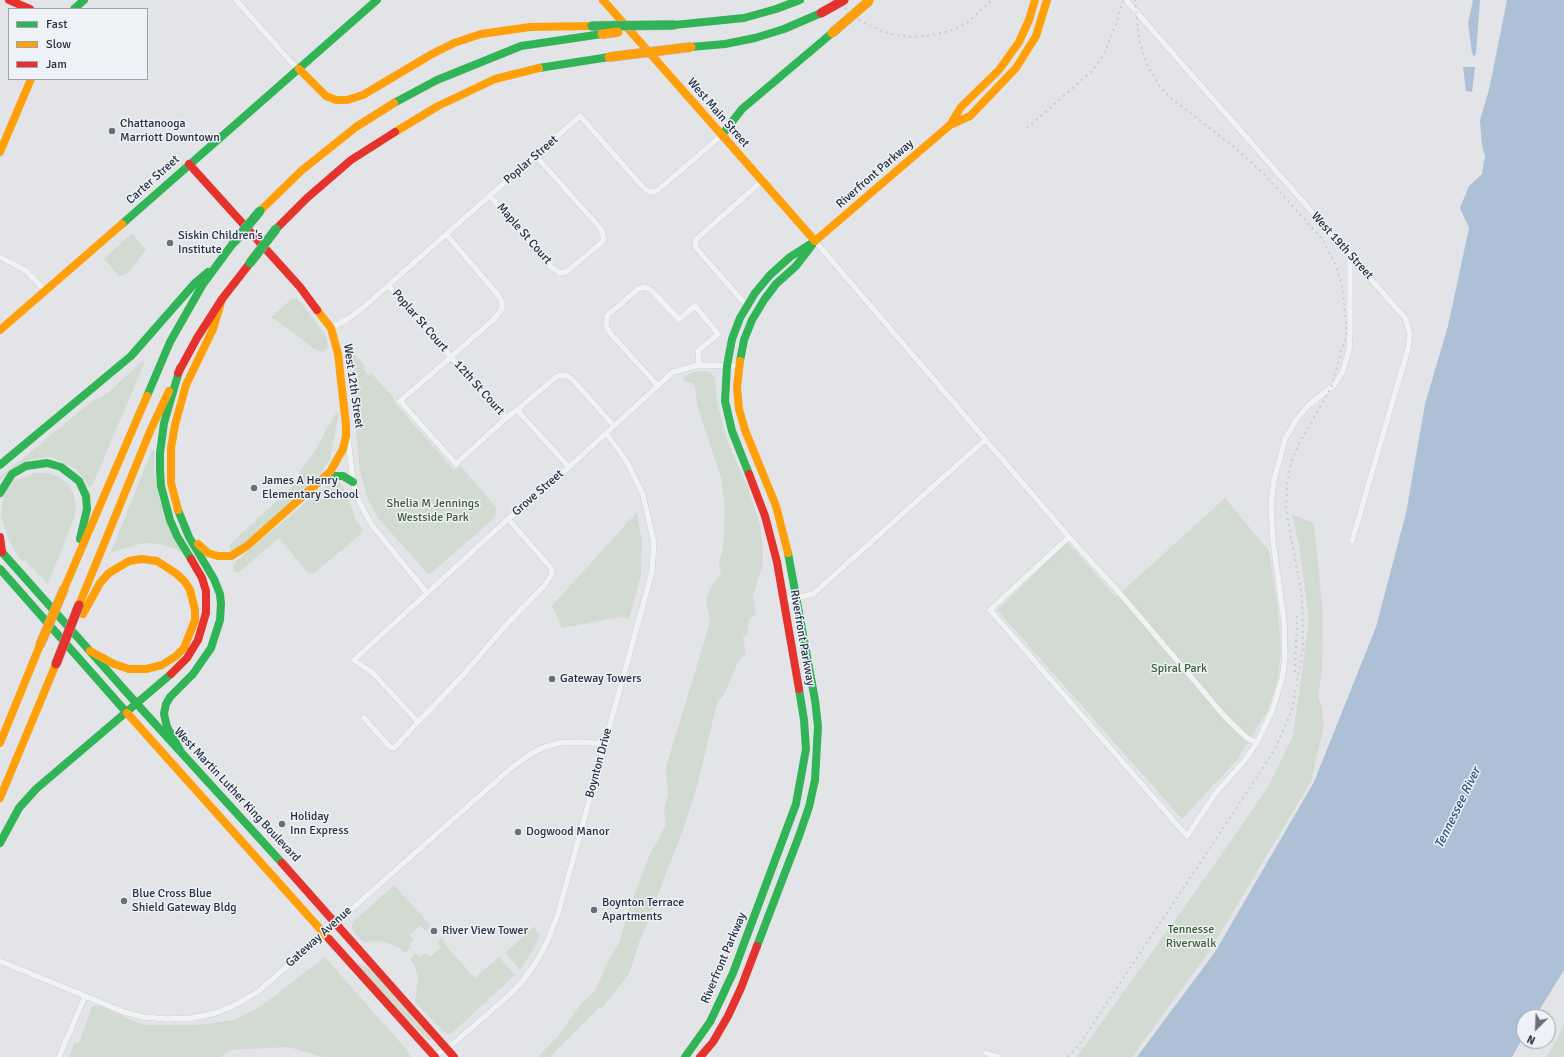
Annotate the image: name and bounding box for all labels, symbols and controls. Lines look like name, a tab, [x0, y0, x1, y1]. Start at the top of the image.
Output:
legend	[8, 8, 148, 80]
text: Fast	[46, 17, 67, 32]
text: Slow	[46, 37, 71, 52]
text: Jam	[46, 57, 67, 72]
street label: West Main Street	[684, 75, 752, 151]
place label: Chattanooga Marriott Downtown	[120, 117, 220, 145]
marker: Chattanooga Marriott Downtown	[107, 126, 117, 136]
street label: Poplar Street	[501, 133, 561, 187]
street label: Riverfront Parkway	[833, 137, 917, 211]
street label: Carter Street	[124, 152, 182, 208]
street label: Maple St Court	[493, 200, 555, 268]
street label: West 19th Street	[1308, 209, 1376, 283]
place label: Siskin Children's Institute	[178, 229, 263, 257]
marker: Siskin Children's Institute	[165, 238, 175, 248]
street label: Poplar St Court	[389, 287, 451, 355]
street label: West 12th Street	[340, 343, 366, 429]
street label: 12th St Court	[451, 358, 507, 418]
street label: Grove Street	[509, 467, 567, 519]
place label: James A Henry Elementary School	[262, 474, 358, 502]
marker: James A Henry Elementary School	[249, 483, 259, 493]
park label: Shelia M Jennings Westside Park	[387, 497, 479, 525]
street label: Riverfront Parkway	[786, 589, 818, 687]
park label: Spiral Park	[1151, 662, 1207, 676]
place label: Gateway Towers	[560, 672, 642, 686]
marker: Gateway Towers	[547, 674, 557, 684]
street label: West Martin Luther King Boulevard	[171, 725, 303, 865]
street label: Boynton Drive	[583, 726, 615, 800]
water label: Tennessee River	[1432, 765, 1484, 851]
place label: Holiday Inn Express	[290, 810, 349, 838]
marker: Holiday Inn Express	[277, 819, 287, 829]
place label: Dogwood Manor	[526, 825, 609, 839]
marker: Dogwood Manor	[513, 827, 523, 837]
place label: Blue Cross Blue Shield Gateway Bldg	[132, 887, 237, 915]
marker: Blue Cross Blue Shield Gateway Bldg	[119, 896, 129, 906]
place label: Boynton Terrace Apartments	[602, 896, 684, 924]
street label: Gateway Avenue	[283, 904, 355, 970]
marker: Boynton Terrace Apartments	[589, 905, 599, 915]
street label: Riverfront Parkway	[698, 910, 750, 1006]
park label: Tennesse Riverwalk	[1166, 923, 1216, 951]
place label: River View Tower	[442, 924, 528, 938]
marker: River View Tower	[429, 926, 439, 936]
north arrow	[1516, 1009, 1556, 1049]
text: N	[1525, 1032, 1537, 1047]

